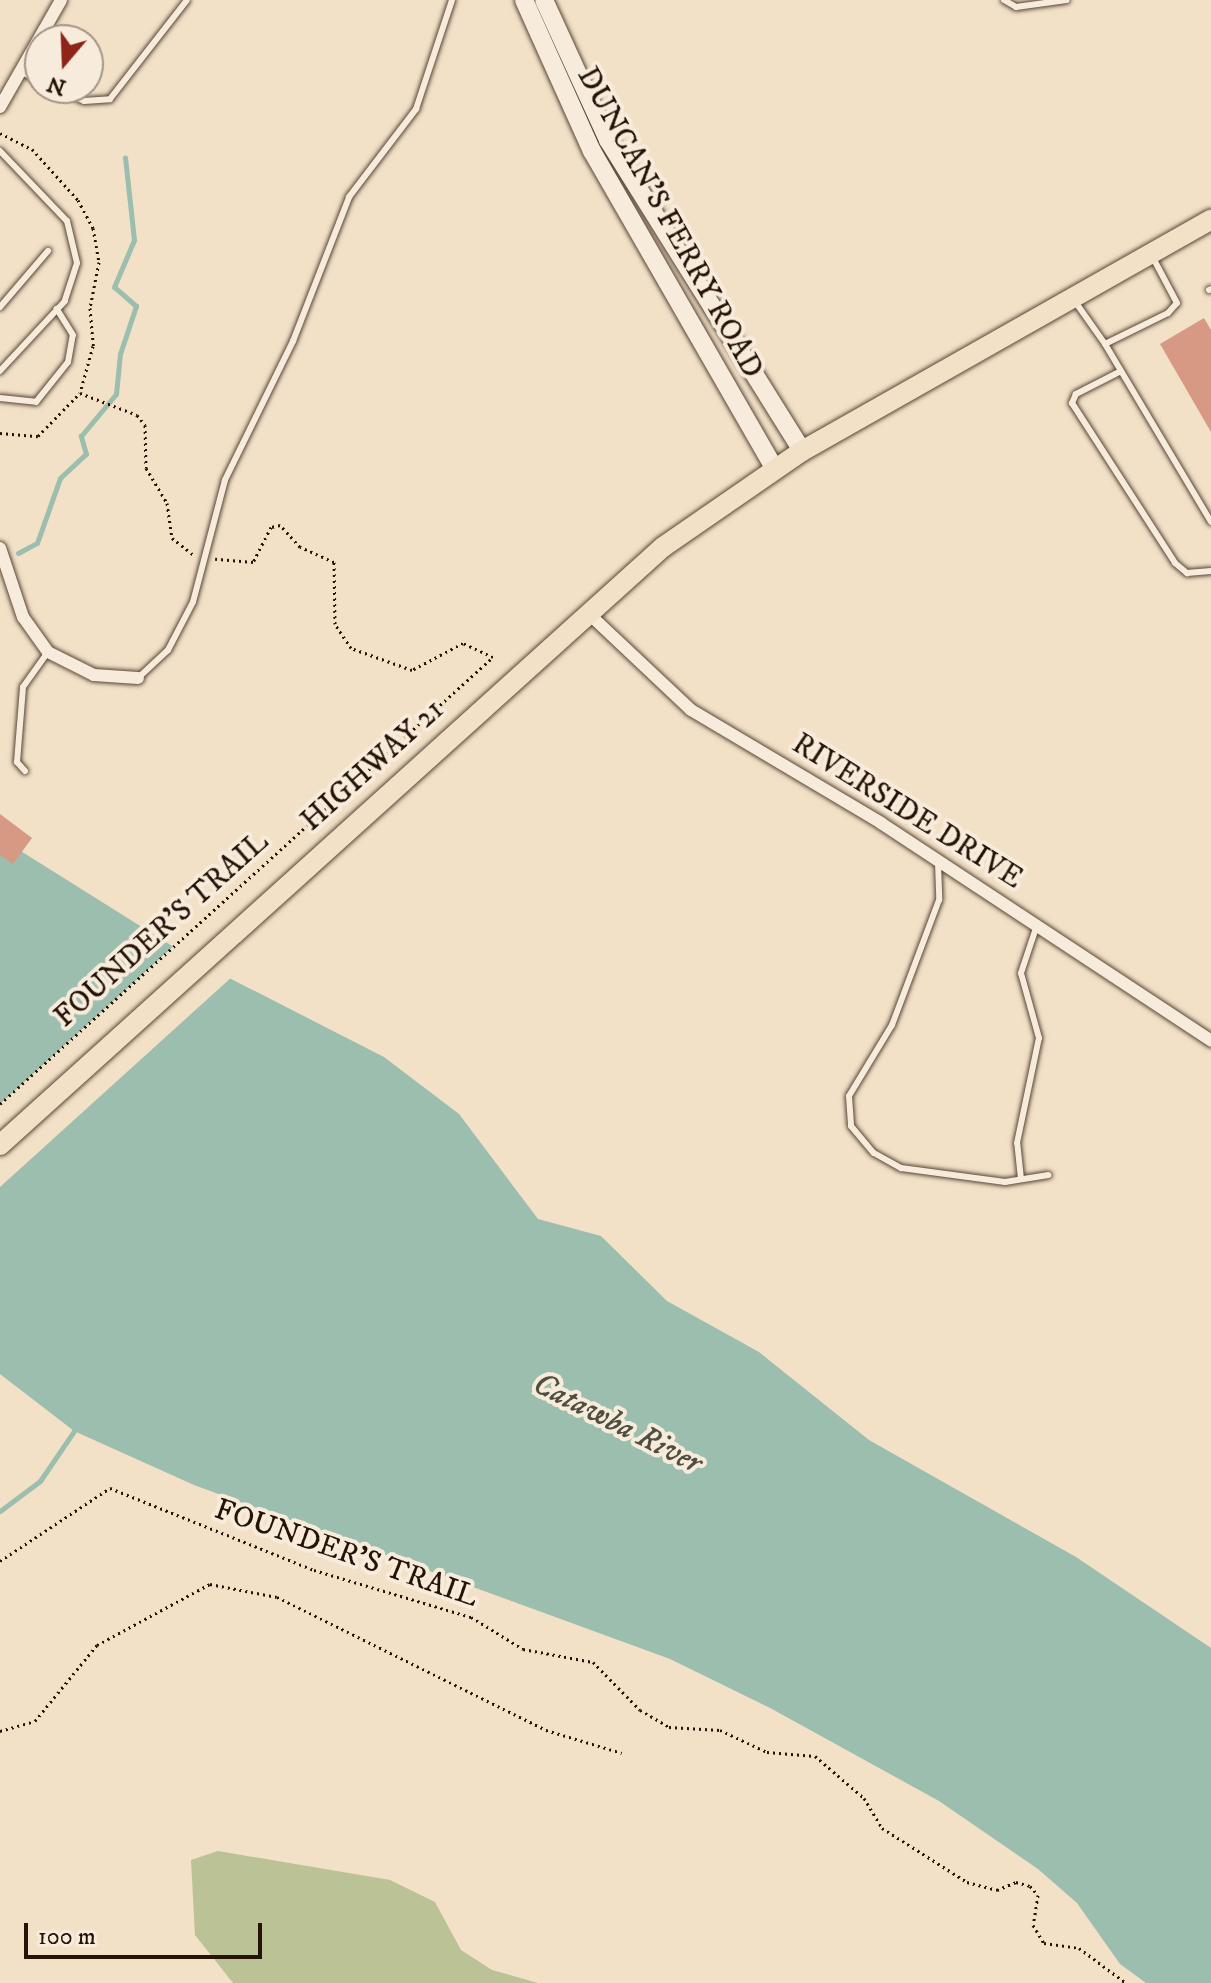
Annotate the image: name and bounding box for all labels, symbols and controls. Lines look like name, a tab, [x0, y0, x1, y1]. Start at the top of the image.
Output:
north arrow	[24, 24, 104, 104]
street label: DUNCAN'S FERRY ROAD	[568, 61, 770, 385]
text: N	[44, 70, 70, 101]
street label: HIGHWAY 21	[294, 693, 452, 839]
street label: RIVERSIDE DRIVE	[785, 727, 1029, 897]
street label: FOUNDER'S TRAIL	[47, 824, 277, 1036]
water label: Catawba River	[526, 1365, 708, 1483]
street label: FOUNDER'S TRAIL	[210, 1492, 482, 1616]
scale bar	[28, 1907, 266, 1957]
text: 100 m	[38, 1922, 96, 1952]

